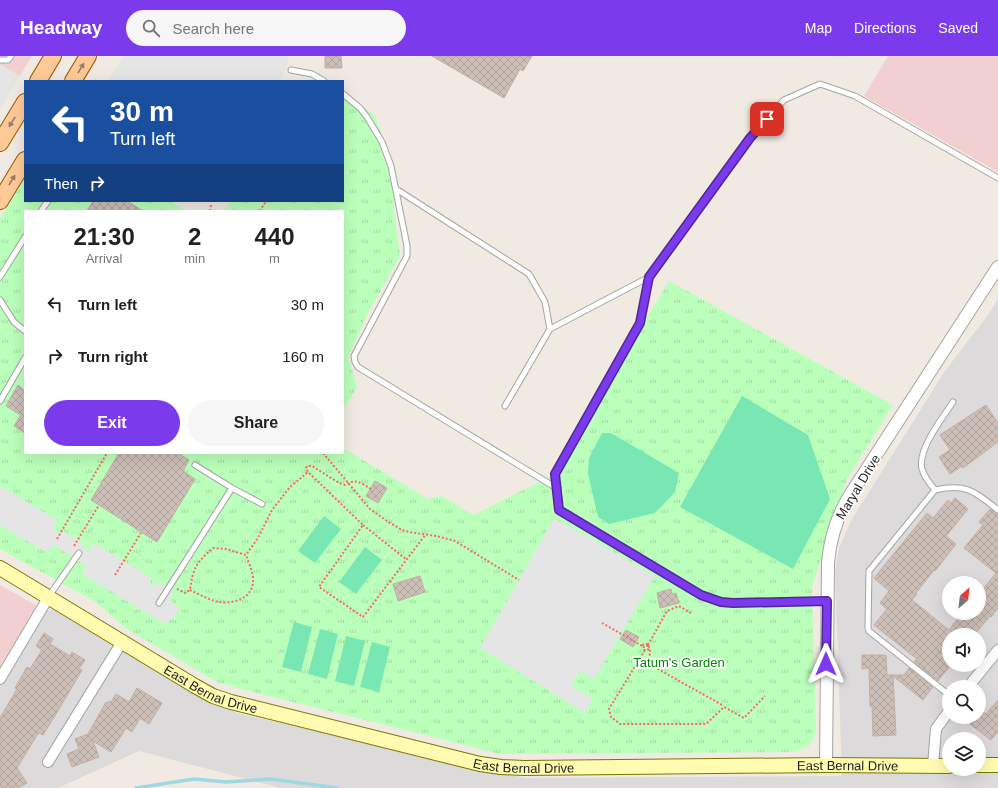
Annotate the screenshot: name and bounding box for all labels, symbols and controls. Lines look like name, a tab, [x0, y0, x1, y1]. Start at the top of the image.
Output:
search box	[126, 10, 406, 46]
text: Headway	[20, 17, 102, 38]
icon: search	[140, 17, 162, 39]
text: Search here	[172, 20, 254, 37]
text: Map	[805, 20, 832, 36]
text: Directions	[854, 20, 916, 36]
text: Saved	[938, 20, 978, 36]
one-way arrow	[77, 63, 84, 74]
icon: left	[44, 96, 96, 148]
text: 30 m	[110, 96, 174, 127]
pin	[750, 102, 784, 136]
icon: arrive	[756, 108, 778, 130]
one-way arrow	[9, 116, 16, 128]
text: Turn left	[110, 129, 175, 149]
icon: right	[86, 172, 108, 194]
one-way arrow	[9, 174, 16, 186]
text: Then	[44, 175, 78, 192]
text: 21:30	[73, 223, 135, 250]
text: 2	[188, 223, 201, 250]
text: 440	[255, 223, 295, 250]
text: Arrival	[86, 251, 123, 266]
text: min	[184, 251, 205, 266]
text: m	[269, 251, 280, 266]
icon: left	[44, 293, 66, 315]
text: Turn left	[78, 296, 137, 313]
text: 30 m	[291, 296, 324, 313]
icon: right	[44, 345, 66, 367]
text: Turn right	[78, 348, 148, 365]
text: 160 m	[282, 348, 324, 365]
button: Exit	[44, 400, 180, 446]
button: Share	[188, 400, 324, 446]
street label: Maryal Drive	[833, 452, 883, 522]
north arrow	[942, 576, 986, 620]
map controls	[942, 576, 986, 776]
button: sound	[942, 628, 986, 672]
position arrow	[805, 643, 847, 685]
park label: Tatum's Garden	[633, 655, 725, 670]
street label: East Bernal Drive	[162, 662, 259, 716]
button: search	[942, 680, 986, 724]
button: layers	[942, 732, 986, 776]
street label: East Bernal Drive	[472, 755, 574, 776]
street label: East Bernal Drive	[797, 757, 898, 773]

